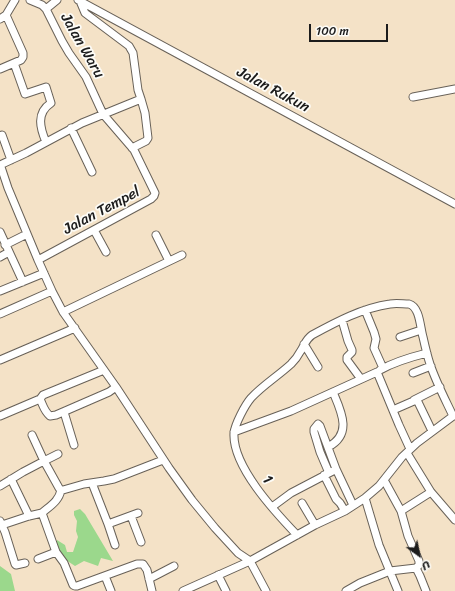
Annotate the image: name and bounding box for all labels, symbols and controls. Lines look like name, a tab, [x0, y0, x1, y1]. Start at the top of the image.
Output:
street label: Jalan Waru	[56, 10, 108, 82]
scale bar	[311, 16, 390, 42]
text: 100 m	[316, 20, 349, 42]
street label: Jalan Rukun	[234, 63, 312, 117]
street label: Jalan Tempel	[60, 183, 144, 239]
street label: 1	[258, 472, 276, 488]
north arrow	[399, 535, 439, 575]
text: U	[418, 556, 434, 575]

